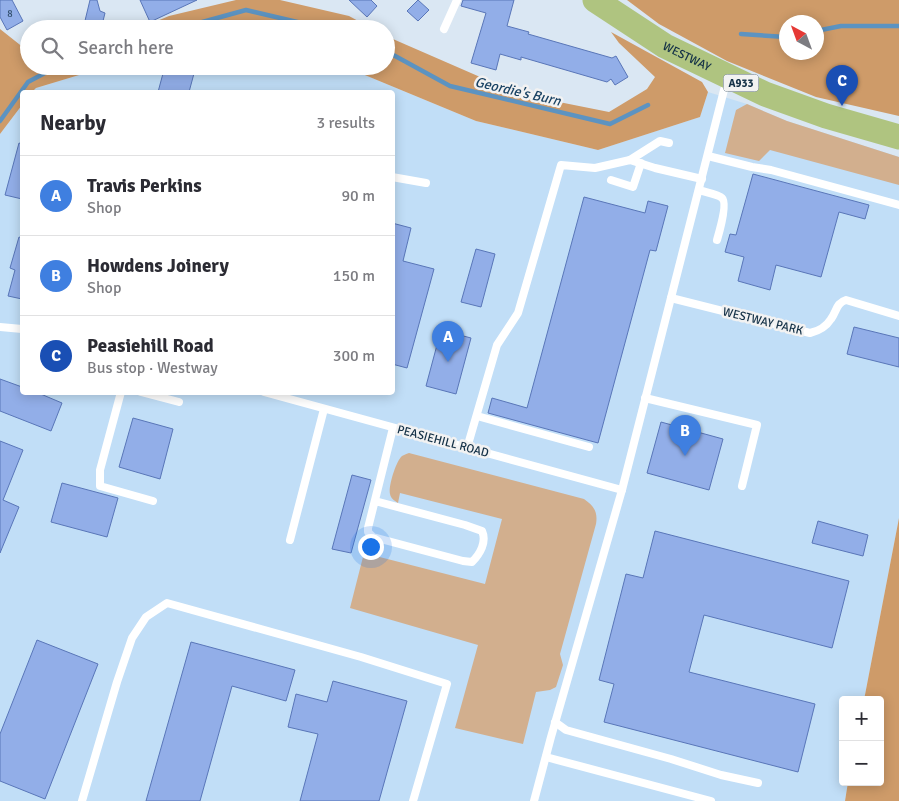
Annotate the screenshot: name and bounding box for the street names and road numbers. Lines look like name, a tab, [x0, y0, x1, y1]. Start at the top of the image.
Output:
street label: WESTWAY	[660, 39, 713, 75]
road number: A933	[724, 75, 758, 92]
street label: WESTWAY PARK	[721, 304, 805, 339]
street label: PEASIEHILL ROAD	[395, 422, 491, 461]

